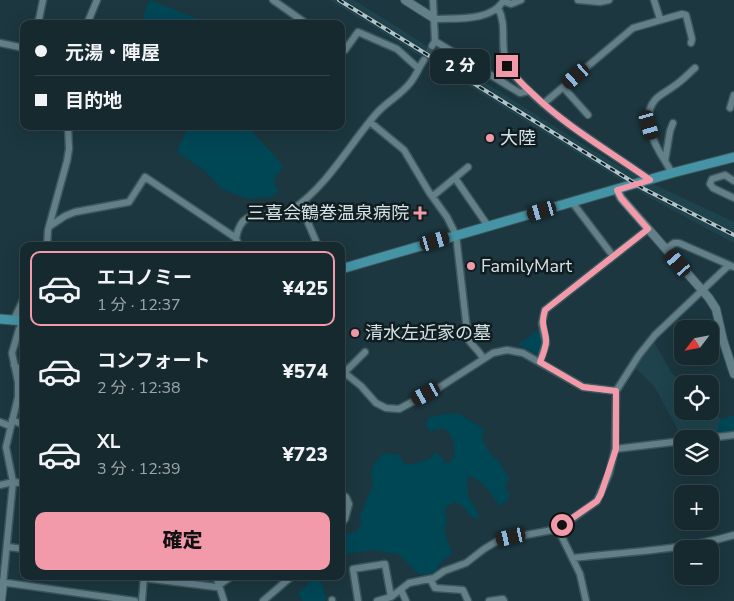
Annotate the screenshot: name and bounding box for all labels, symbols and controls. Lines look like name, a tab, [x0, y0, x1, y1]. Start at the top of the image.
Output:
text: 元湯・陣屋	[65, 40, 160, 66]
callout: 2 分	[430, 48, 490, 84]
text: 2 分	[445, 55, 475, 77]
route end	[496, 55, 518, 77]
car	[559, 60, 592, 92]
text: 目的地	[65, 88, 122, 114]
car	[637, 109, 660, 141]
place label: 大陸	[500, 126, 536, 150]
marker: 大陸	[484, 132, 496, 144]
car	[525, 200, 558, 222]
place label: 三喜会鶴巻温泉病院	[247, 201, 409, 225]
marker: 三喜会鶴巻温泉病院	[413, 206, 427, 220]
car	[418, 230, 451, 252]
car	[662, 247, 693, 279]
place label: FamilyMart	[481, 254, 573, 278]
marker: FamilyMart	[465, 260, 477, 272]
text: エコノミー	[97, 265, 192, 291]
icon: car	[37, 266, 82, 311]
text: ¥425	[282, 276, 328, 302]
text: 1 分 · 12:37	[97, 294, 181, 316]
north arrow	[674, 320, 719, 365]
map controls	[674, 320, 719, 585]
place label: 清水左近家の墓	[365, 321, 491, 345]
marker: 清水左近家の墓	[349, 327, 361, 339]
text: コンフォート	[97, 348, 210, 374]
icon: car	[37, 349, 82, 394]
text: ¥574	[282, 359, 328, 385]
button: locate	[674, 375, 719, 420]
text: 2 分 · 12:38	[97, 377, 181, 399]
car	[409, 380, 442, 408]
text: XL	[97, 429, 120, 455]
button: layers	[674, 430, 719, 475]
icon: car	[37, 432, 82, 477]
text: ¥723	[282, 442, 328, 468]
text: 3 分 · 12:39	[97, 458, 181, 480]
button: +	[674, 485, 719, 530]
button: 確定	[35, 512, 330, 570]
route start	[551, 514, 573, 536]
car	[494, 526, 527, 548]
button: −	[674, 540, 719, 585]

